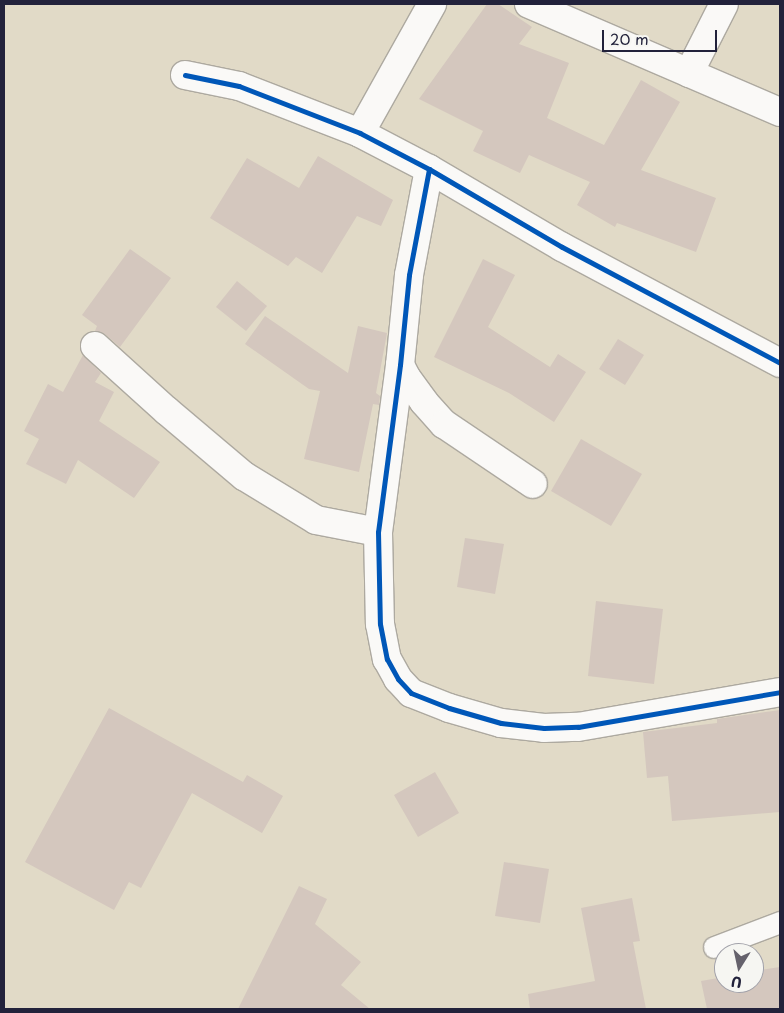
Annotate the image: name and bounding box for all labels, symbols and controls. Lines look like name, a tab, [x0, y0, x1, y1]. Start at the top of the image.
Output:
scale bar	[604, 20, 719, 52]
text: 20 m	[610, 27, 649, 50]
north arrow	[714, 943, 764, 993]
text: U	[729, 971, 744, 994]

